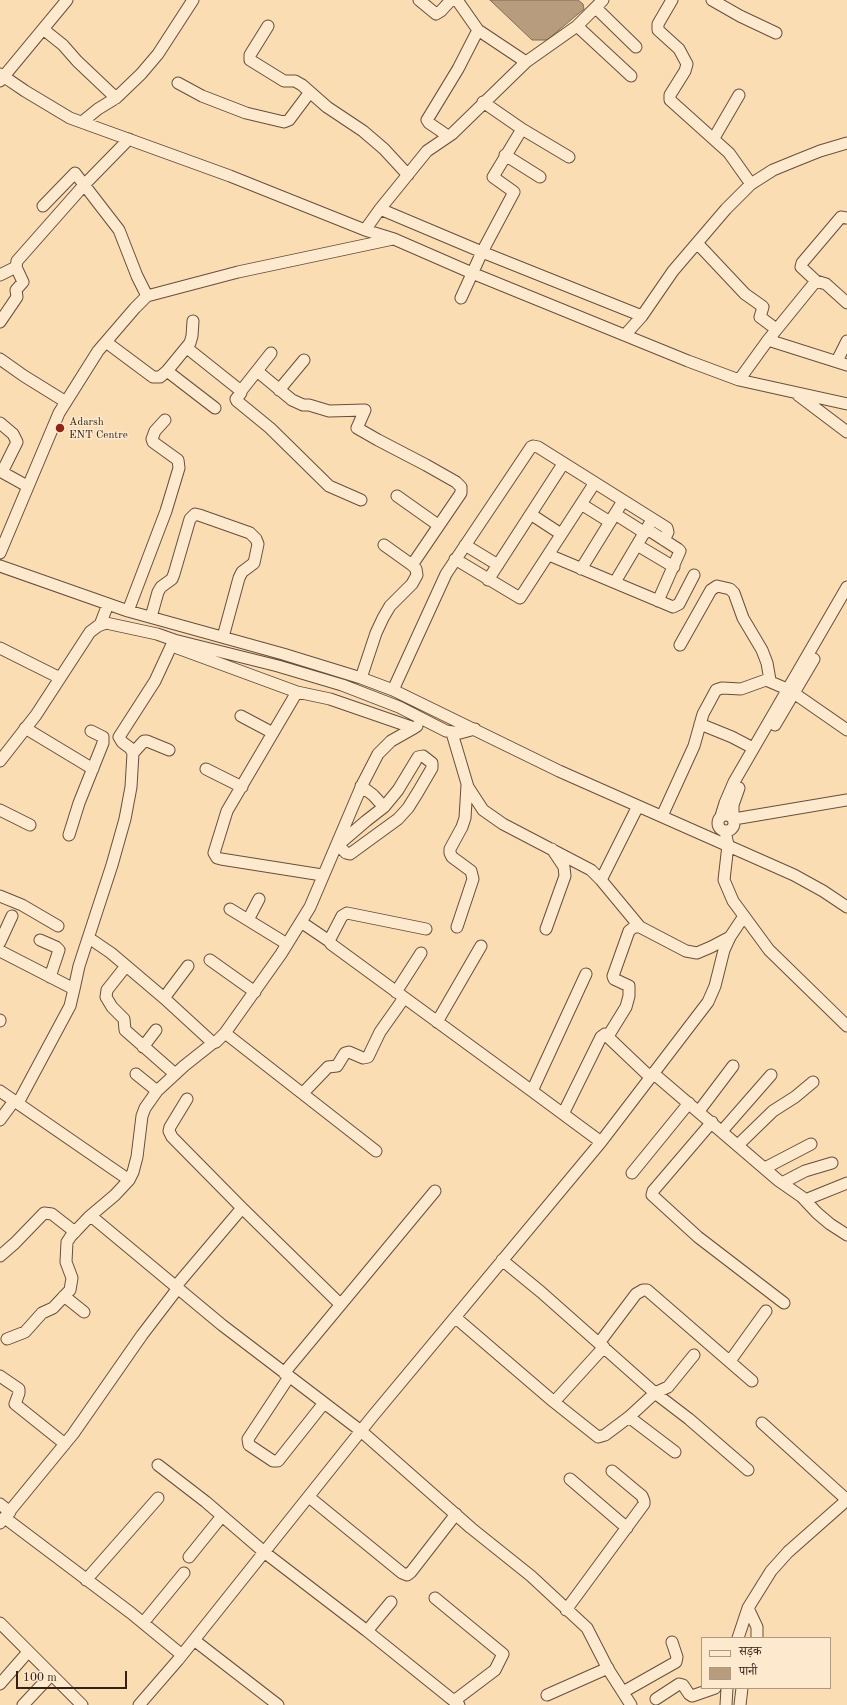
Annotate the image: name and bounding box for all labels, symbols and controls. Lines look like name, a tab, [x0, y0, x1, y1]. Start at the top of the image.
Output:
place label: Adarsh ENT Centre	[69, 415, 128, 441]
marker: Adarsh ENT Centre	[54, 422, 66, 434]
legend	[701, 1637, 831, 1689]
text: सड़क	[739, 1646, 762, 1658]
scale bar	[18, 1663, 129, 1689]
text: पानी	[739, 1666, 757, 1678]
text: 100 m	[23, 1672, 57, 1684]

